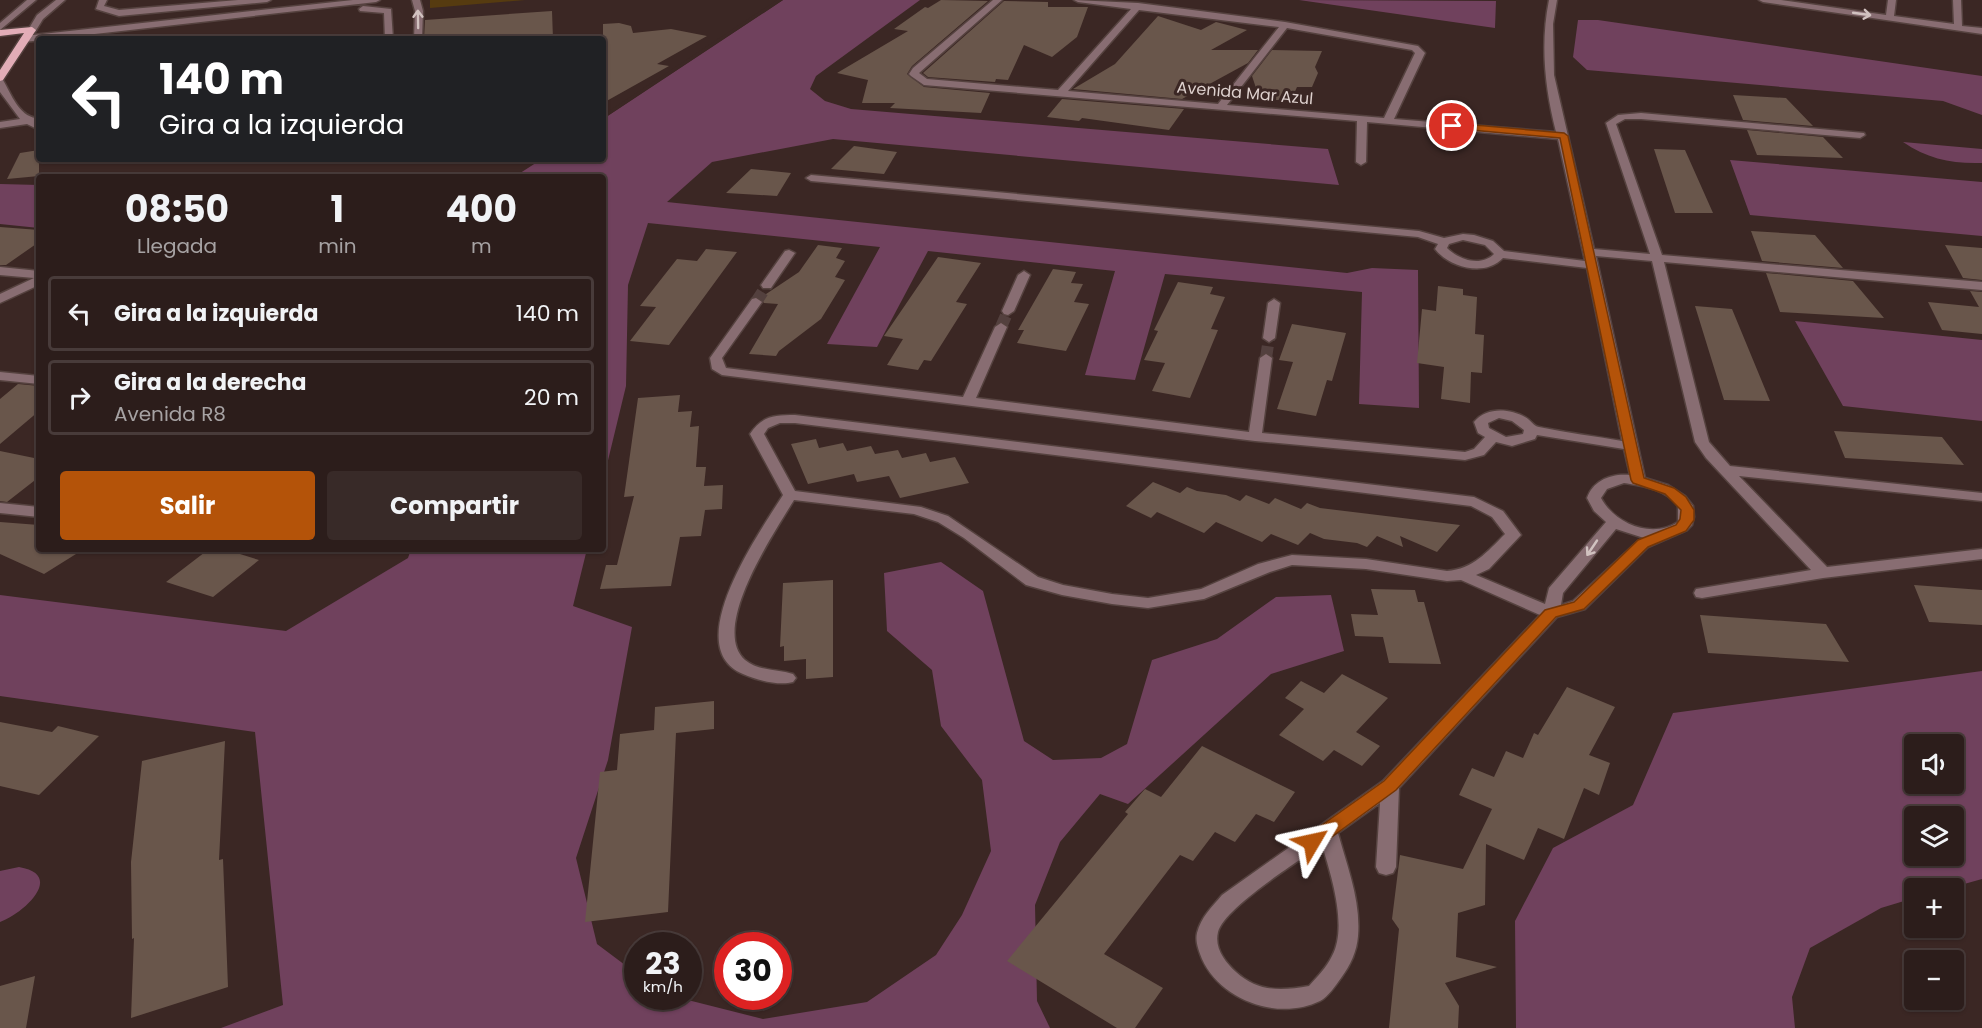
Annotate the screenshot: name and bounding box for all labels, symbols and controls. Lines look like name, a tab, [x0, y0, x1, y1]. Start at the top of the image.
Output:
one-way arrow	[1852, 9, 1871, 20]
one-way arrow	[412, 10, 424, 30]
text: 140 m	[159, 50, 284, 109]
icon: left	[60, 60, 138, 138]
street label: Avenida Mar Azul	[1176, 76, 1314, 110]
pin	[1426, 100, 1477, 151]
text: Gira a la izquierda	[159, 106, 404, 143]
icon: arrive	[1435, 109, 1468, 142]
text: 08:50	[125, 184, 229, 235]
text: 1	[331, 184, 344, 235]
text: 400	[446, 184, 517, 235]
text: Llegada	[137, 232, 217, 260]
text: min	[318, 232, 356, 260]
text: m	[471, 232, 492, 260]
icon: left	[63, 297, 96, 330]
text: Gira a la izquierda	[114, 298, 318, 329]
text: 140 m	[516, 298, 579, 329]
text: Gira a la derecha	[114, 367, 307, 398]
icon: right	[63, 381, 96, 414]
text: 20 m	[524, 382, 579, 413]
text: Avenida R8	[114, 400, 226, 428]
button: Salir	[60, 471, 315, 540]
button: Compartir	[327, 471, 582, 540]
one-way arrow	[1586, 539, 1598, 556]
map controls	[1904, 734, 1964, 1010]
button: sound	[1904, 734, 1964, 794]
button: layers	[1904, 806, 1964, 866]
position arrow	[1280, 810, 1344, 874]
button: +	[1904, 878, 1964, 938]
speed limit sign: 30	[714, 932, 792, 1010]
text: 23	[645, 942, 681, 985]
button: −	[1904, 950, 1964, 1010]
text: km/h	[643, 976, 683, 997]

